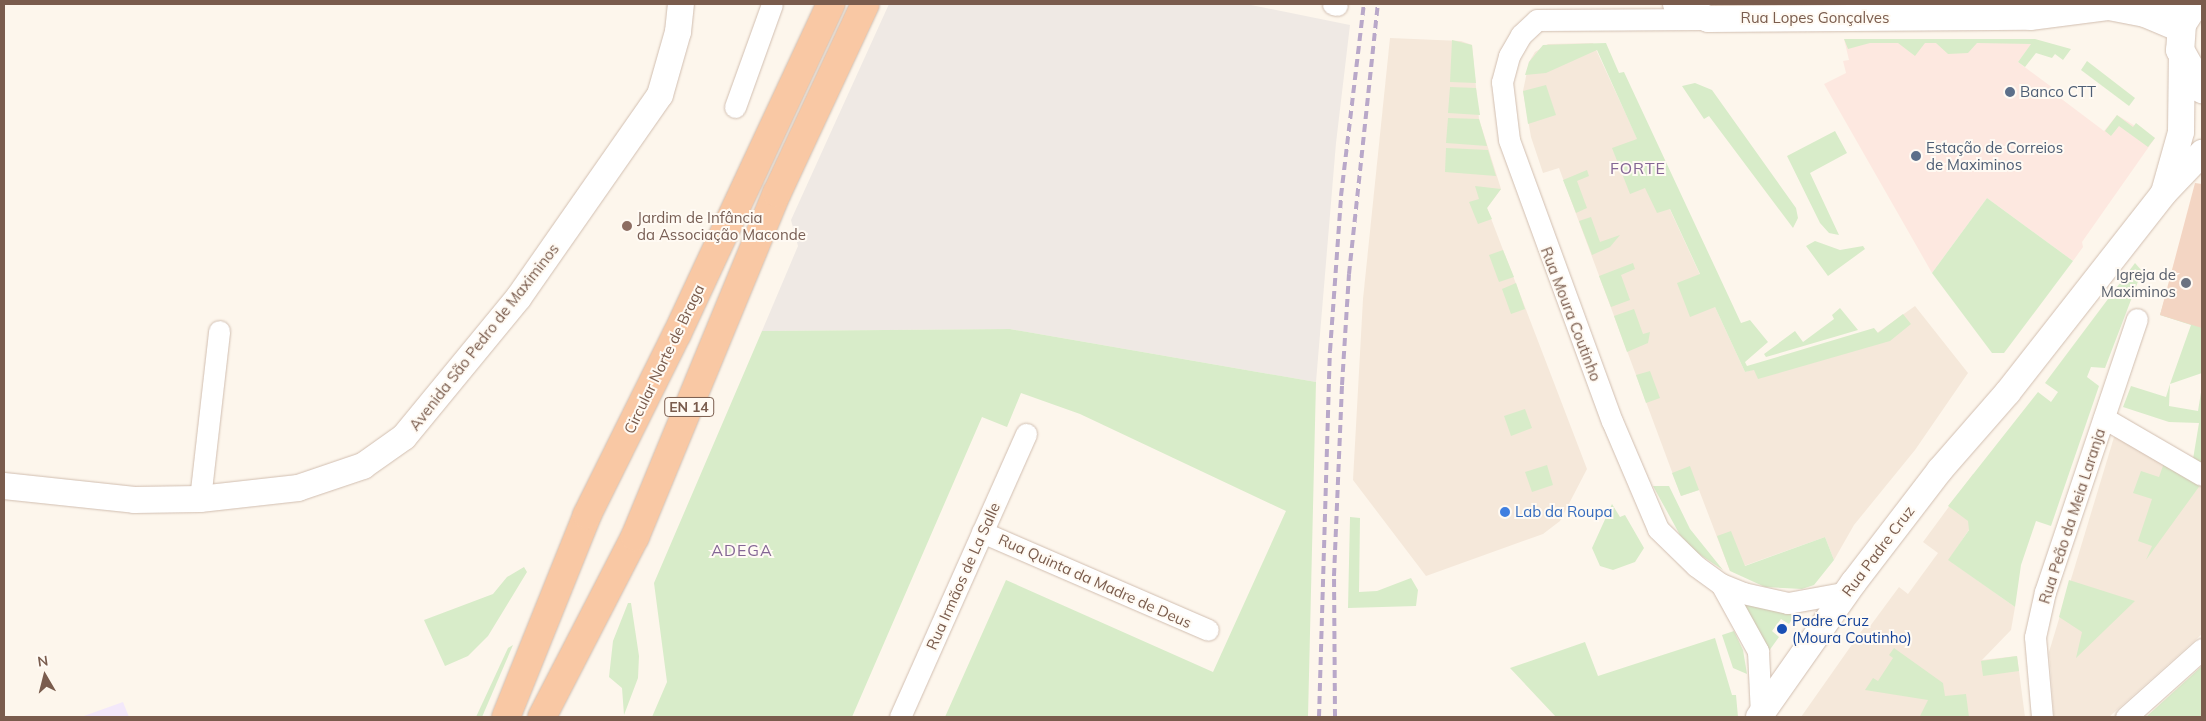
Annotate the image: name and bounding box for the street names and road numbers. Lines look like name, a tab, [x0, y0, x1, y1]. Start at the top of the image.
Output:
street label: Rua Lopes Gonçalves	[1741, 9, 1889, 27]
street label: Avenida São Pedro de Maximinos	[405, 240, 563, 434]
street label: Rua Moura Coutinho	[1537, 244, 1605, 384]
street label: Circular Norte de Braga	[620, 281, 708, 437]
road number: EN 14	[664, 396, 714, 418]
street label: Rua Peão da Meia Laranja	[2035, 426, 2109, 606]
street label: Rua Irmãos de La Salle	[922, 500, 1004, 652]
street label: Rua Padre Cruz	[1838, 502, 1918, 600]
street label: Rua Quinta da Madre de Deus	[996, 530, 1194, 632]

